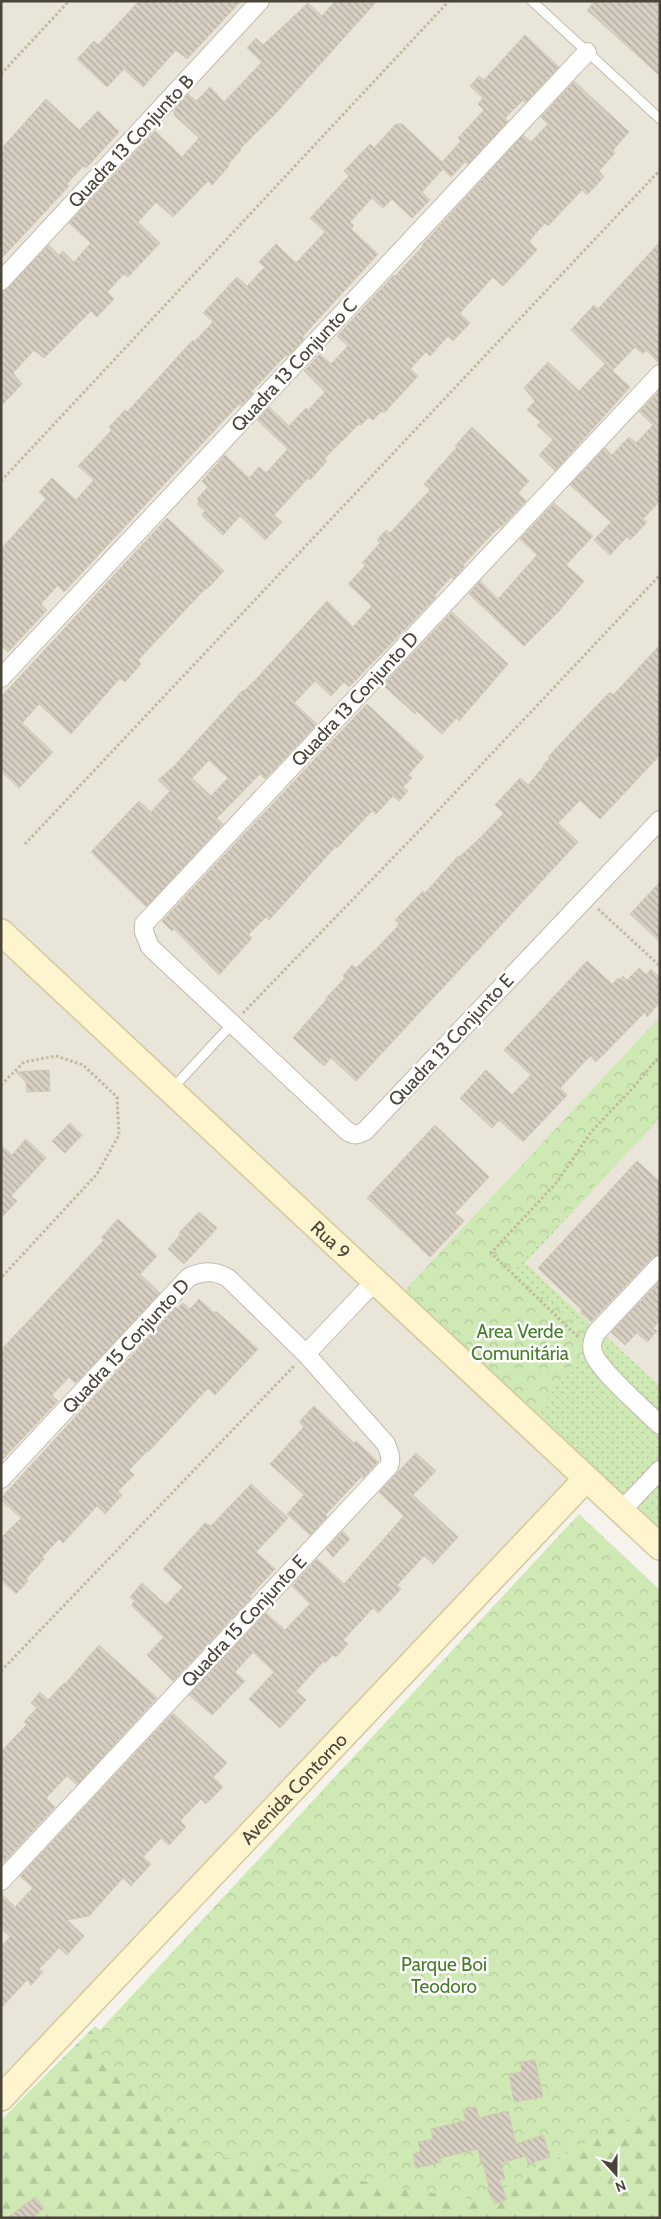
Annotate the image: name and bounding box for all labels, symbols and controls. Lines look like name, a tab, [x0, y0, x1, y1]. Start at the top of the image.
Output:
street label: Quadra 13 Conjunto B	[63, 70, 199, 212]
street label: Quadra 13 Conjunto C	[226, 293, 362, 436]
street label: Quadra 13 Conjunto D	[287, 627, 424, 771]
street label: Quadra 13 Conjunto E	[384, 969, 518, 1111]
street label: Rua 9	[306, 1216, 355, 1264]
street label: Quadra 15 Conjunto D	[58, 1274, 195, 1418]
park label: Area Verde Comunitária	[471, 1320, 569, 1365]
street label: Quadra 15 Conjunto E	[177, 1550, 311, 1692]
street label: Avenida Contorno	[236, 1728, 352, 1849]
park label: Parque Boi Teodoro	[401, 1953, 487, 1998]
north arrow	[591, 2149, 641, 2199]
text: N	[613, 2176, 629, 2196]

